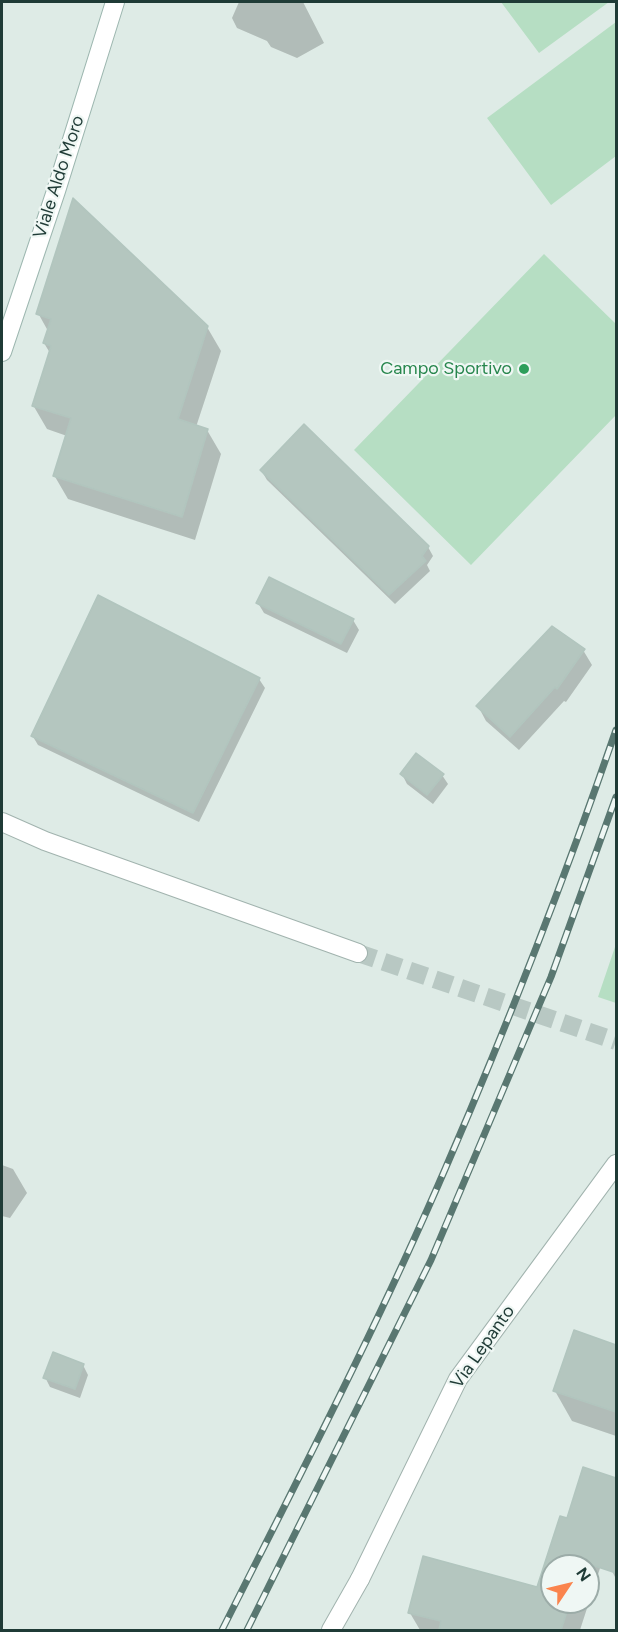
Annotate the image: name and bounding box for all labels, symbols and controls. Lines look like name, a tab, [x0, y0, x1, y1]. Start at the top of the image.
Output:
street label: Viale Aldo Moro	[29, 113, 89, 241]
place label: Campo Sportivo	[380, 358, 512, 380]
marker: Campo Sportivo	[517, 362, 531, 376]
street label: Via Lepanto	[446, 1301, 520, 1393]
north arrow	[540, 1554, 600, 1614]
text: N	[572, 1564, 595, 1585]

